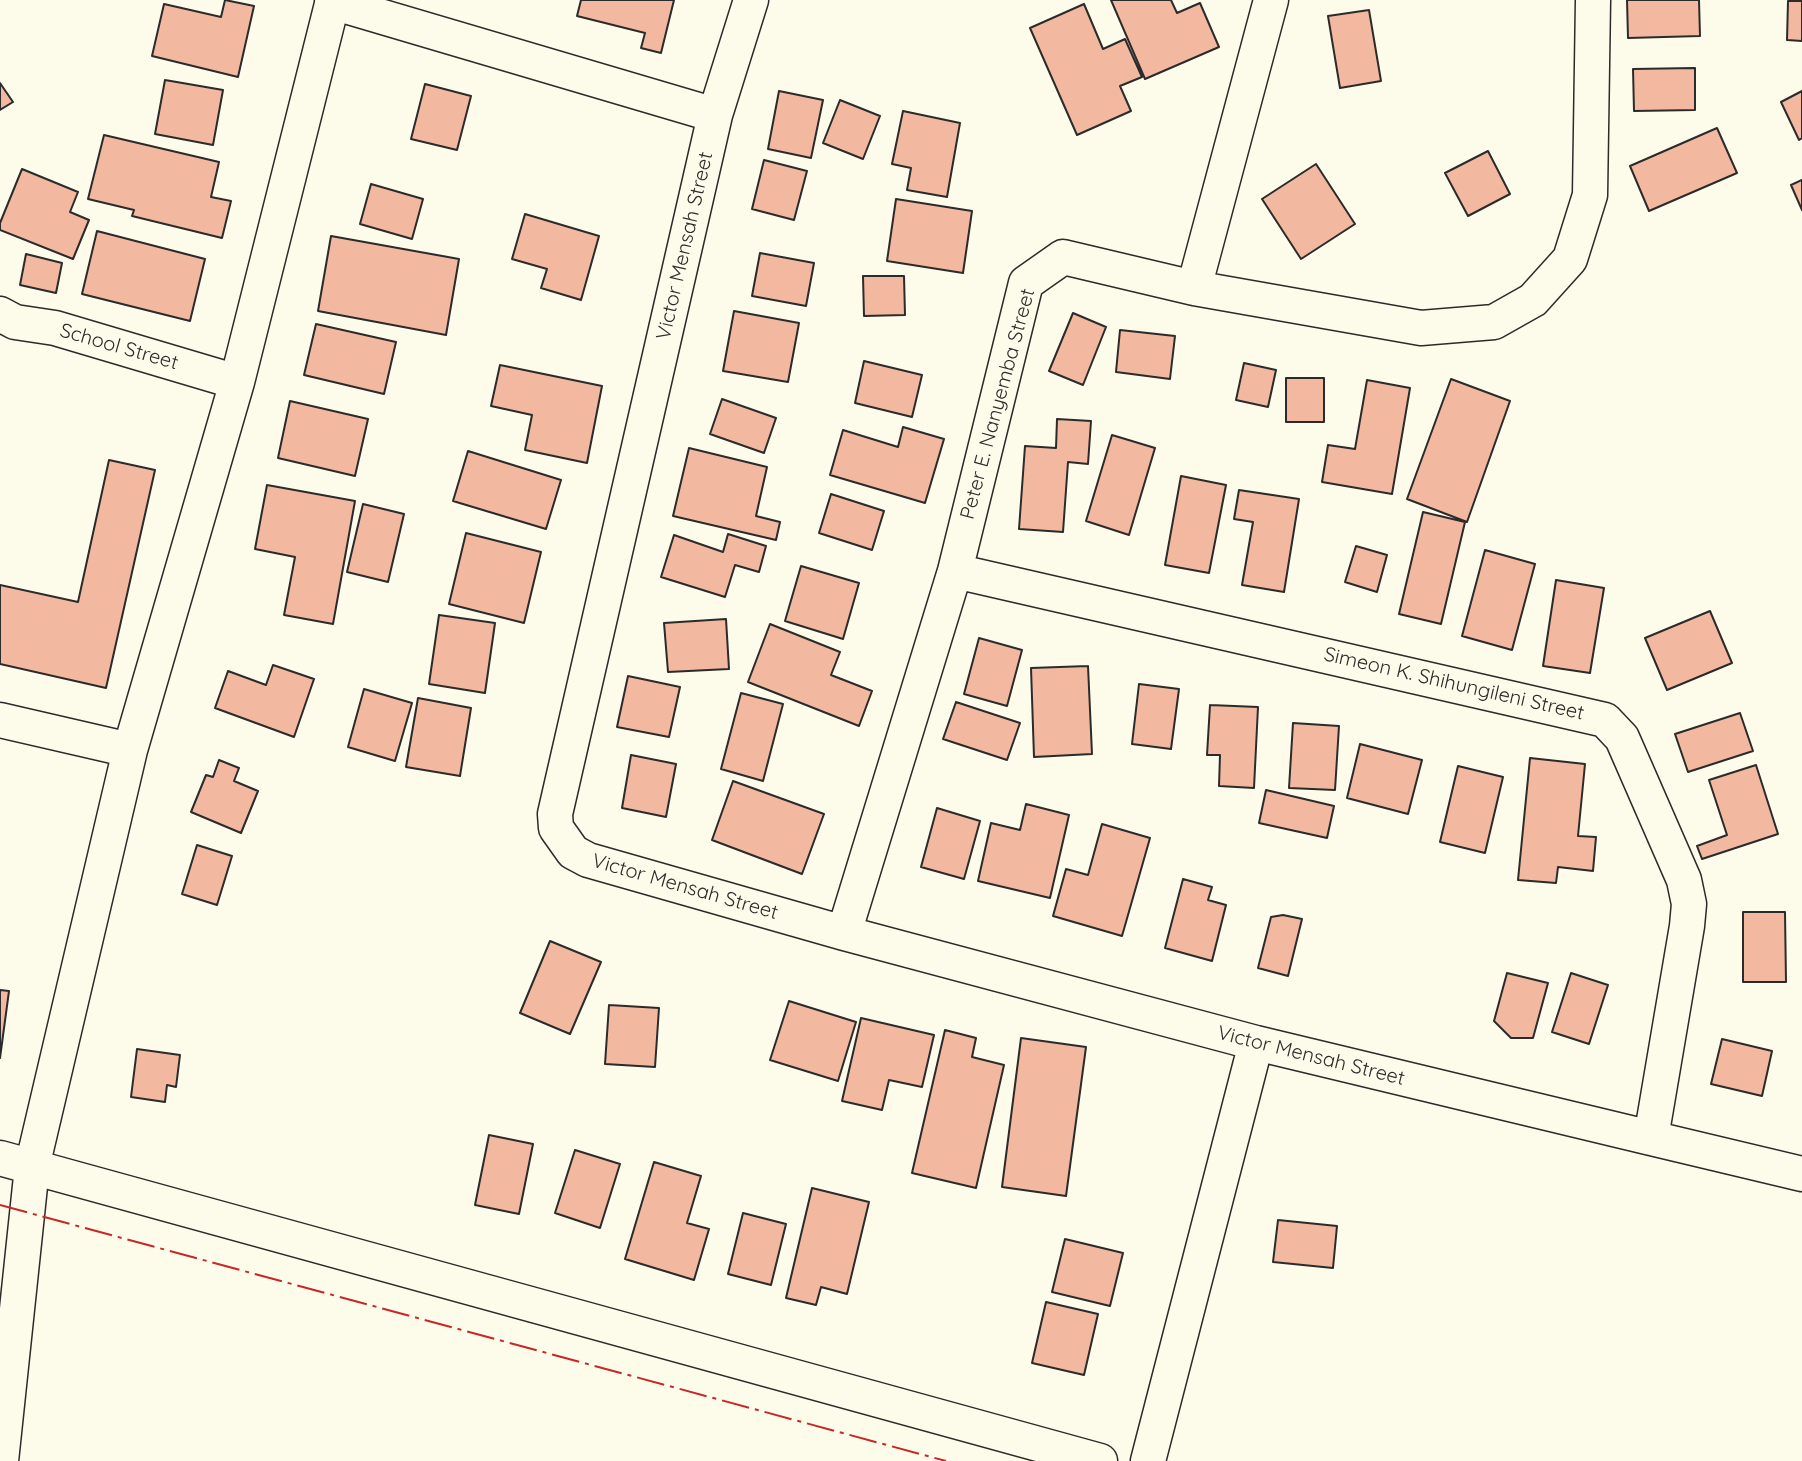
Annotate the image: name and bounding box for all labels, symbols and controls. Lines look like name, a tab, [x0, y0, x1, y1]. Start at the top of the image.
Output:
street label: Victor Mensah Street	[652, 150, 718, 342]
street label: Peter E. Nanyemba Street	[956, 286, 1040, 522]
street label: School Street	[57, 319, 181, 375]
street label: Simeon K. Shihungileni Street	[1322, 642, 1586, 726]
street label: Victor Mensah Street	[589, 849, 781, 925]
street label: Victor Mensah Street	[1215, 1021, 1407, 1091]

